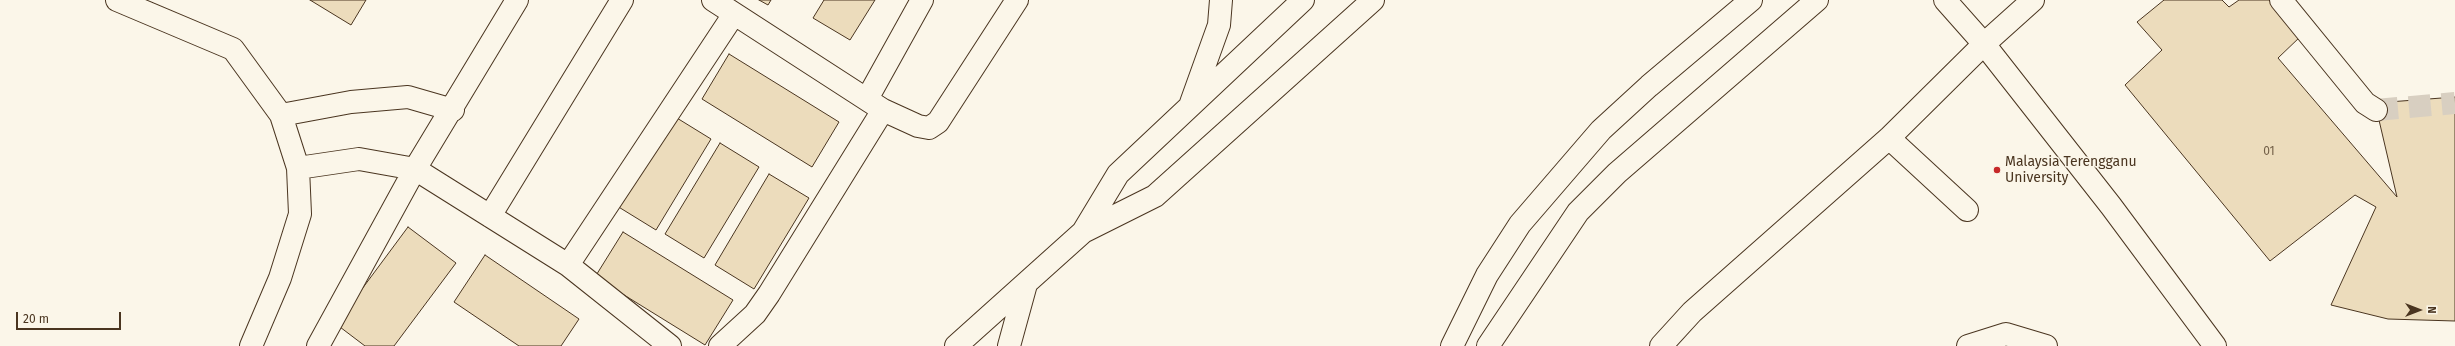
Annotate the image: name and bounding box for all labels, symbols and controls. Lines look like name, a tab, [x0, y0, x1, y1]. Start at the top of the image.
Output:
house number: 01	[2263, 145, 2275, 159]
place label: Malaysia Terengganu University	[2005, 154, 2137, 186]
marker: Malaysia Terengganu University	[1992, 165, 2002, 175]
north arrow	[2399, 290, 2439, 330]
scale bar	[18, 304, 123, 330]
text: N	[2425, 306, 2438, 314]
text: 20 m	[23, 312, 49, 326]

